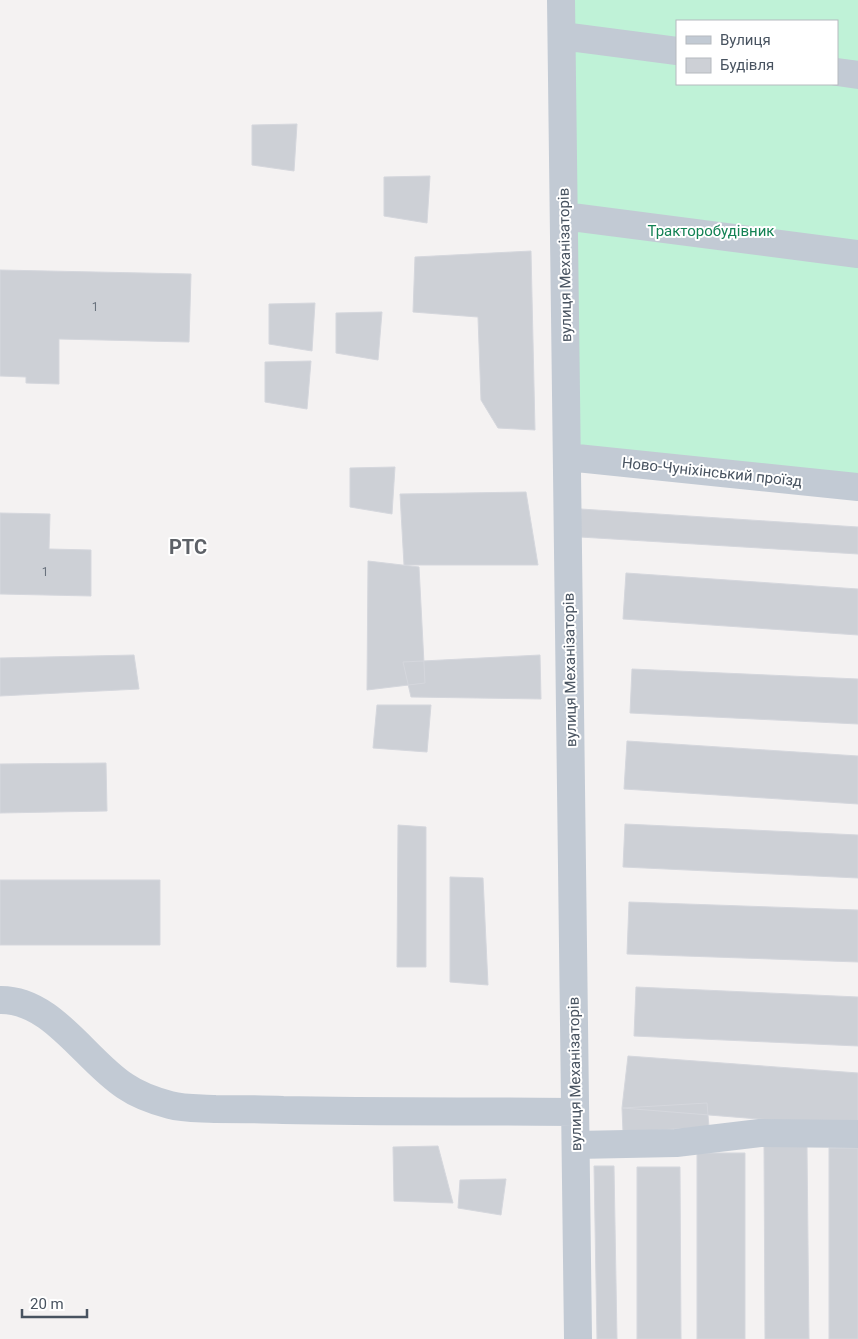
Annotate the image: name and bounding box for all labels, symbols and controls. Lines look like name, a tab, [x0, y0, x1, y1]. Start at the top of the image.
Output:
legend	[676, 20, 838, 85]
text: Вулиця	[720, 31, 771, 49]
text: Будівля	[720, 56, 774, 74]
street label: вулиця Механізаторів	[555, 188, 575, 342]
park label: Тракторобудівник	[648, 222, 774, 240]
house number: 1	[92, 300, 98, 314]
street label: Ново-Чуніхінський проїзд	[621, 454, 803, 490]
district label: РТС	[169, 535, 207, 559]
house number: 1	[42, 565, 48, 579]
street label: вулиця Механізаторів	[560, 593, 580, 747]
street label: вулиця Механізаторів	[565, 997, 585, 1151]
scale bar	[22, 1286, 88, 1318]
text: 20 m	[30, 1295, 64, 1313]

